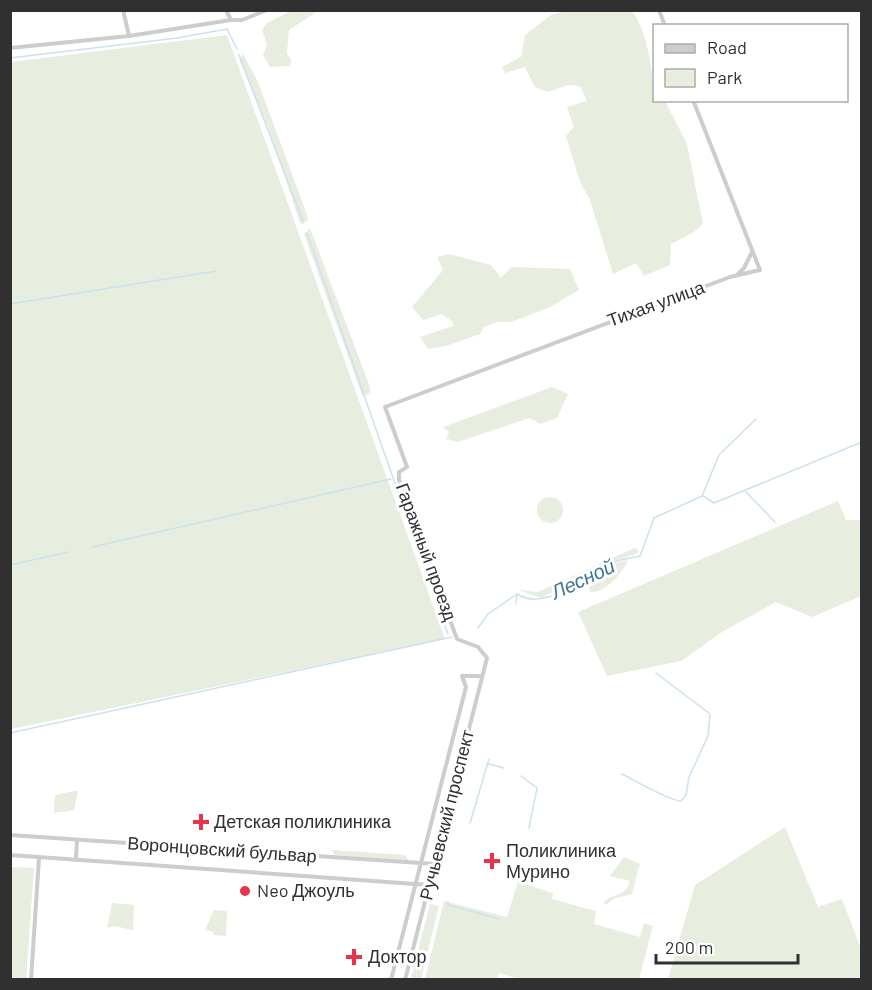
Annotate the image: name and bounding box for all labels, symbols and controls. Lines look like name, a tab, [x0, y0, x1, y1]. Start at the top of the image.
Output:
legend	[653, 24, 848, 102]
text: Road	[707, 36, 747, 58]
text: Park	[707, 66, 742, 88]
street label: Тихая улица	[604, 275, 708, 331]
street label: Гаражный проезд	[392, 480, 462, 624]
water label: Лесной	[545, 553, 618, 604]
street label: Ручьевский проспект	[414, 727, 478, 902]
place label: Детская поликлиника	[214, 810, 392, 832]
marker: Детская поликлиника	[192, 813, 210, 831]
street label: Воронцовский бульвар	[127, 831, 318, 867]
place label: Поликлиника Мурино	[506, 839, 617, 882]
marker: Поликлиника Мурино	[483, 852, 501, 870]
place label: Neo Джоуль	[257, 879, 355, 901]
marker: Neo Джоуль	[238, 884, 252, 898]
scale bar	[656, 927, 798, 965]
text: 200 m	[665, 936, 713, 958]
place label: Доктор	[368, 945, 427, 967]
marker: Доктор	[345, 948, 363, 966]

